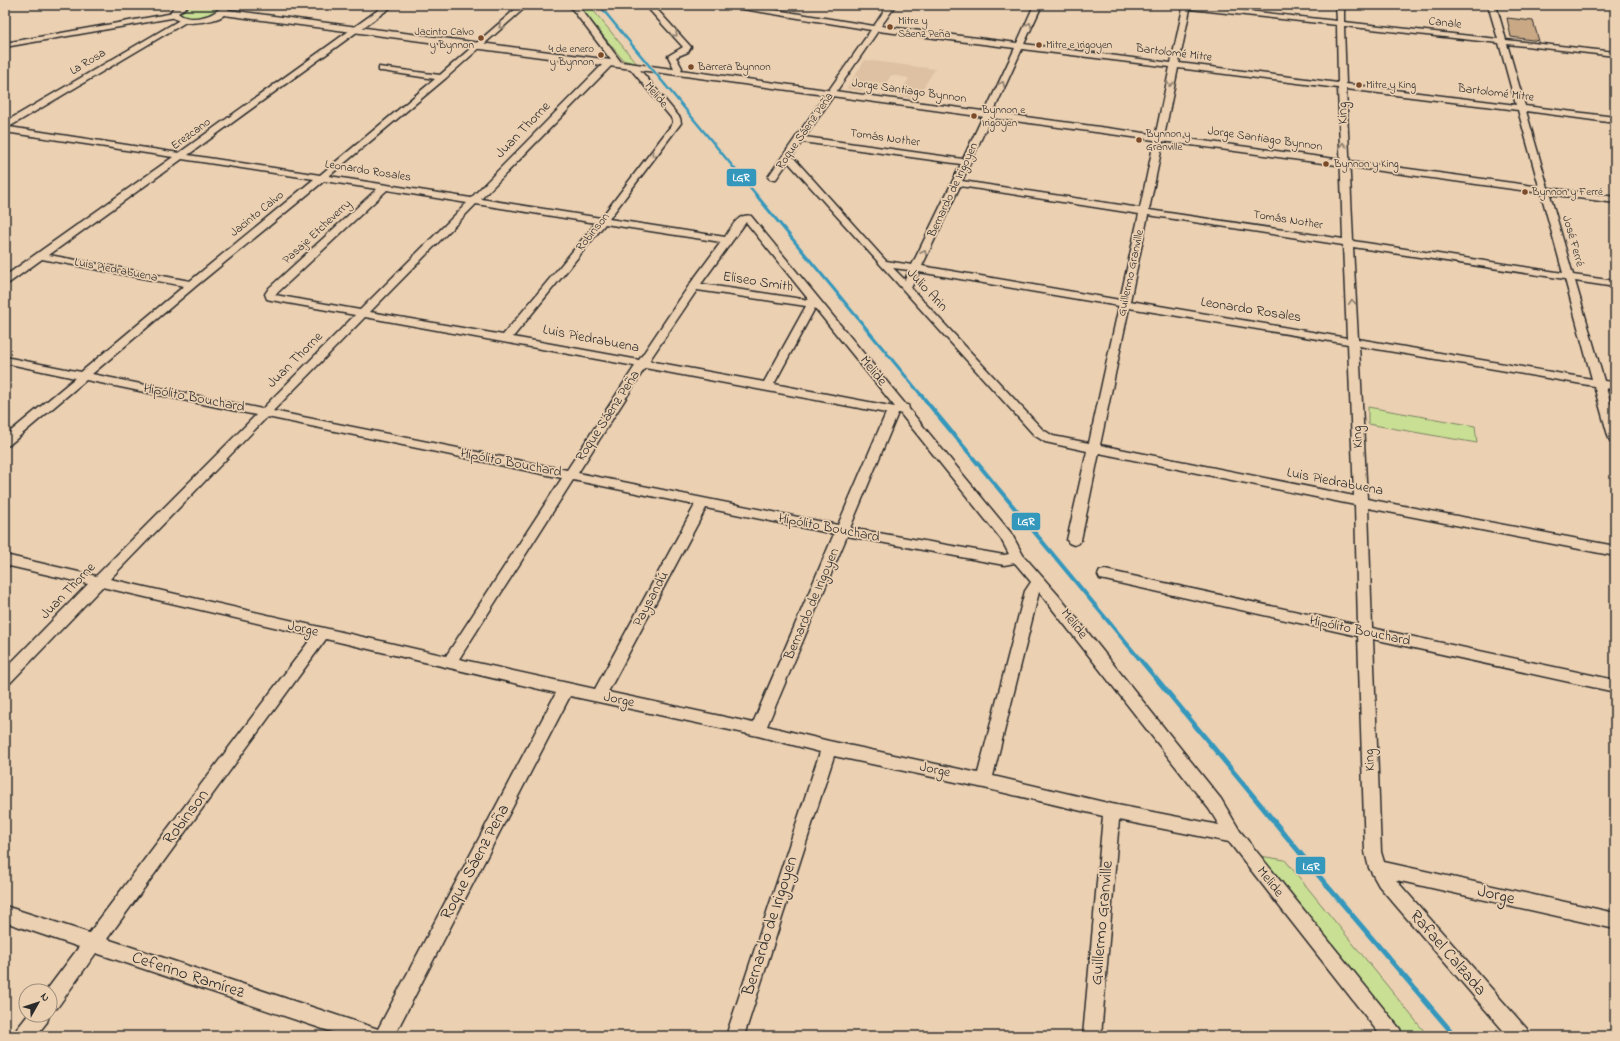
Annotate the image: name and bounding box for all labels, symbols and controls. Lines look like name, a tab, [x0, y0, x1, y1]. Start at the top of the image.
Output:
street label: Canale	[1428, 12, 1463, 34]
place label: Mitre y Sáenz Peña	[898, 13, 950, 42]
one-way arrow	[499, 21, 506, 28]
marker: Mitre y Sáenz Peña	[885, 22, 895, 32]
one-way arrow	[1024, 22, 1032, 29]
place label: Jacinto Calvo y Bynnon	[414, 24, 474, 54]
one-way arrow	[670, 29, 677, 36]
marker: Jacinto Calvo y Bynnon	[476, 33, 486, 43]
place label: Mitre e Irigoyen	[1046, 37, 1112, 54]
street label: Bartolomé Mitre	[1134, 39, 1214, 67]
marker: Mitre e Irigoyen	[1034, 40, 1044, 50]
place label: 4 de enero y Bynnon	[548, 41, 594, 71]
street label: La Rosa	[66, 44, 110, 80]
marker: 4 de enero y Bynnon	[596, 50, 606, 60]
place label: Barrera Bynnon	[697, 59, 771, 76]
marker: Barrera Bynnon	[686, 62, 696, 72]
street label: Jorge Santiago Bynnon	[850, 74, 968, 109]
place label: Mitre y King	[1366, 77, 1416, 94]
street label: Melide	[640, 78, 673, 112]
street label: Bartolomé Mitre	[1456, 79, 1536, 107]
marker: Mitre y King	[1354, 80, 1364, 90]
one-way arrow	[997, 81, 1005, 88]
one-way arrow	[1167, 81, 1175, 87]
street label: Roque Sáenz Peña	[772, 89, 838, 173]
street label: Juan Thorne	[490, 96, 556, 163]
place label: Bynnon e Irigoyen	[981, 102, 1025, 132]
street label: King	[1332, 102, 1355, 124]
marker: Bynnon e Irigoyen	[969, 111, 979, 121]
street label: Erezcano	[167, 113, 215, 155]
street label: Jorge Santiago Bynnon	[1206, 122, 1324, 157]
street label: Tomás Nother	[849, 124, 921, 152]
place label: Bynnon y Granville	[1145, 126, 1190, 155]
marker: Bynnon y Granville	[1134, 135, 1144, 145]
street label: Bernardo de Irigoyen	[923, 140, 984, 242]
one-way arrow	[1339, 142, 1348, 148]
one-way arrow	[652, 150, 659, 157]
street label: Leonardo Rosales	[324, 155, 412, 187]
place label: Bynnon y King	[1333, 156, 1399, 173]
marker: Bynnon y King	[1321, 159, 1331, 169]
line badge: LGR	[726, 168, 757, 187]
text: LGR	[732, 170, 750, 186]
place label: Bynnon y Ferré	[1531, 184, 1603, 201]
street label: Jacinto Calvo	[226, 187, 288, 241]
marker: Bynnon y Ferré	[1520, 187, 1530, 197]
street label: Pasaje Etcheverry	[279, 195, 356, 269]
street label: Tomás Nother	[1252, 206, 1324, 234]
street label: Robinson	[572, 209, 614, 255]
street label: José Ferré	[1557, 213, 1589, 269]
street label: Guillermo Granville	[1113, 227, 1149, 318]
one-way arrow	[919, 250, 927, 257]
street label: Luis Piedrabuena	[73, 253, 159, 287]
street label: Julio Arin	[901, 264, 953, 317]
street label: Eliseo Smith	[721, 266, 795, 298]
street label: Leonardo Rosales	[1199, 292, 1303, 328]
one-way arrow	[1347, 299, 1356, 305]
street label: Luis Piedrabuena	[541, 319, 641, 359]
street label: Juan Thorne	[262, 327, 328, 393]
street label: Melide	[854, 351, 892, 391]
street label: Roque Sáenz Peña	[571, 366, 645, 466]
street label: Hipólito Bouchard	[142, 378, 247, 418]
street label: King	[1347, 425, 1370, 449]
street label: Hipólito Bouchard	[459, 443, 564, 483]
street label: Luis Piedrabuena	[1285, 462, 1385, 502]
street label: Hipólito Bouchard	[777, 508, 882, 548]
line badge: LGR	[1011, 512, 1041, 531]
text: LGR	[1017, 514, 1035, 530]
street label: Bernardo de Irigoyen	[779, 545, 846, 665]
street label: Juan Thorne	[35, 557, 101, 624]
street label: Paysandú	[628, 568, 675, 631]
street label: Melide	[1055, 604, 1093, 644]
street label: Hipólito Bouchard	[1308, 610, 1413, 652]
street label: Jorge	[285, 615, 321, 644]
street label: Jorge	[601, 687, 637, 715]
street label: King	[1359, 748, 1382, 772]
street label: Jorge	[917, 757, 953, 785]
street label: Robinson	[157, 784, 215, 850]
street label: Roque Sáenz Peña	[434, 800, 516, 924]
street label: Bernardo de Irigoyen	[735, 853, 806, 1001]
line badge: LGR	[1295, 856, 1326, 875]
street label: Guillermo Granville	[1084, 859, 1120, 986]
text: LGR	[1302, 859, 1320, 875]
street label: Melide	[1251, 862, 1289, 902]
street label: Jorge	[1474, 879, 1518, 913]
street label: Rafael Calzada	[1404, 905, 1492, 1001]
street label: Ceferino Ramírez	[128, 945, 248, 1005]
north arrow	[18, 983, 58, 1023]
text: N	[36, 989, 54, 1005]

